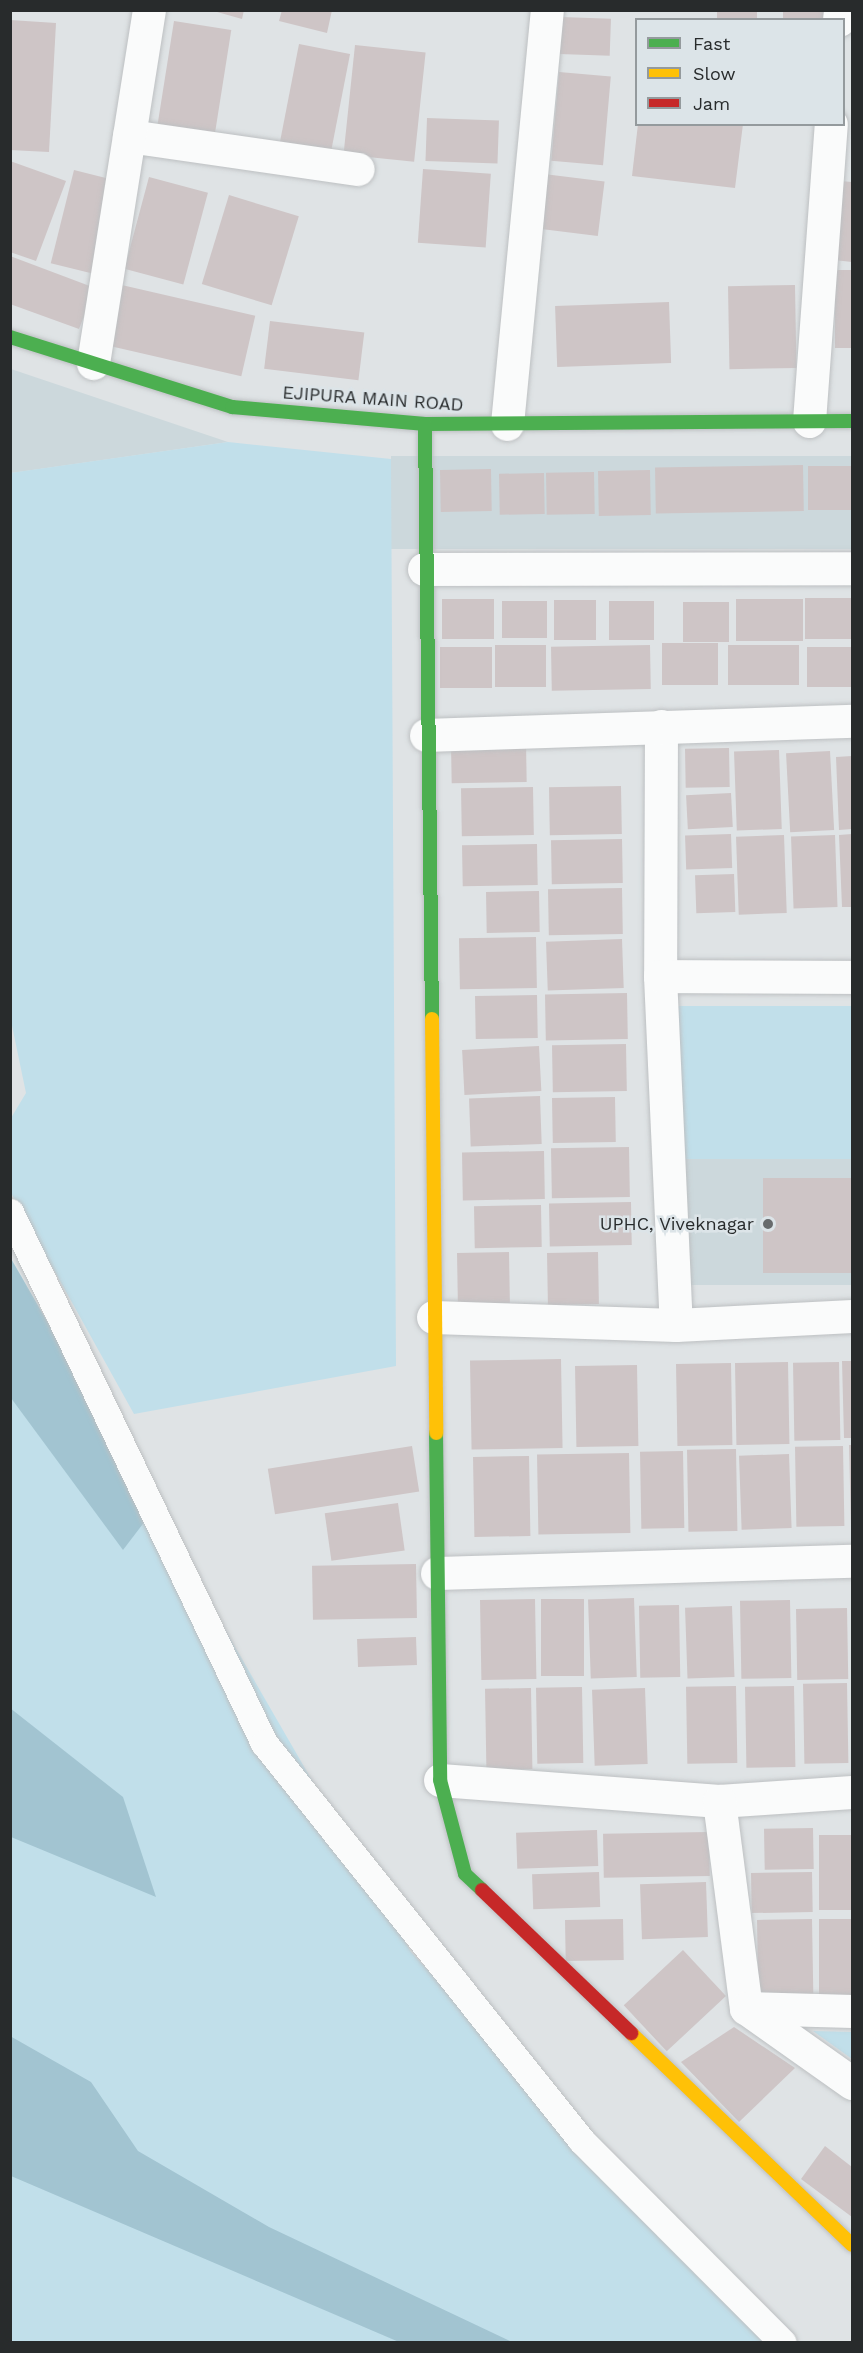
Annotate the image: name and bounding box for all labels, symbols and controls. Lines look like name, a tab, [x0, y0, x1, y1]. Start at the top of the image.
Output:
legend	[635, 18, 845, 126]
text: Fast	[693, 33, 730, 54]
text: Slow	[693, 63, 736, 84]
text: Jam	[693, 93, 730, 114]
street label: EJIPURA MAIN ROAD	[281, 382, 465, 416]
place label: UPHC, Viveknagar	[599, 1213, 754, 1235]
marker: UPHC, Viveknagar	[759, 1215, 777, 1233]

